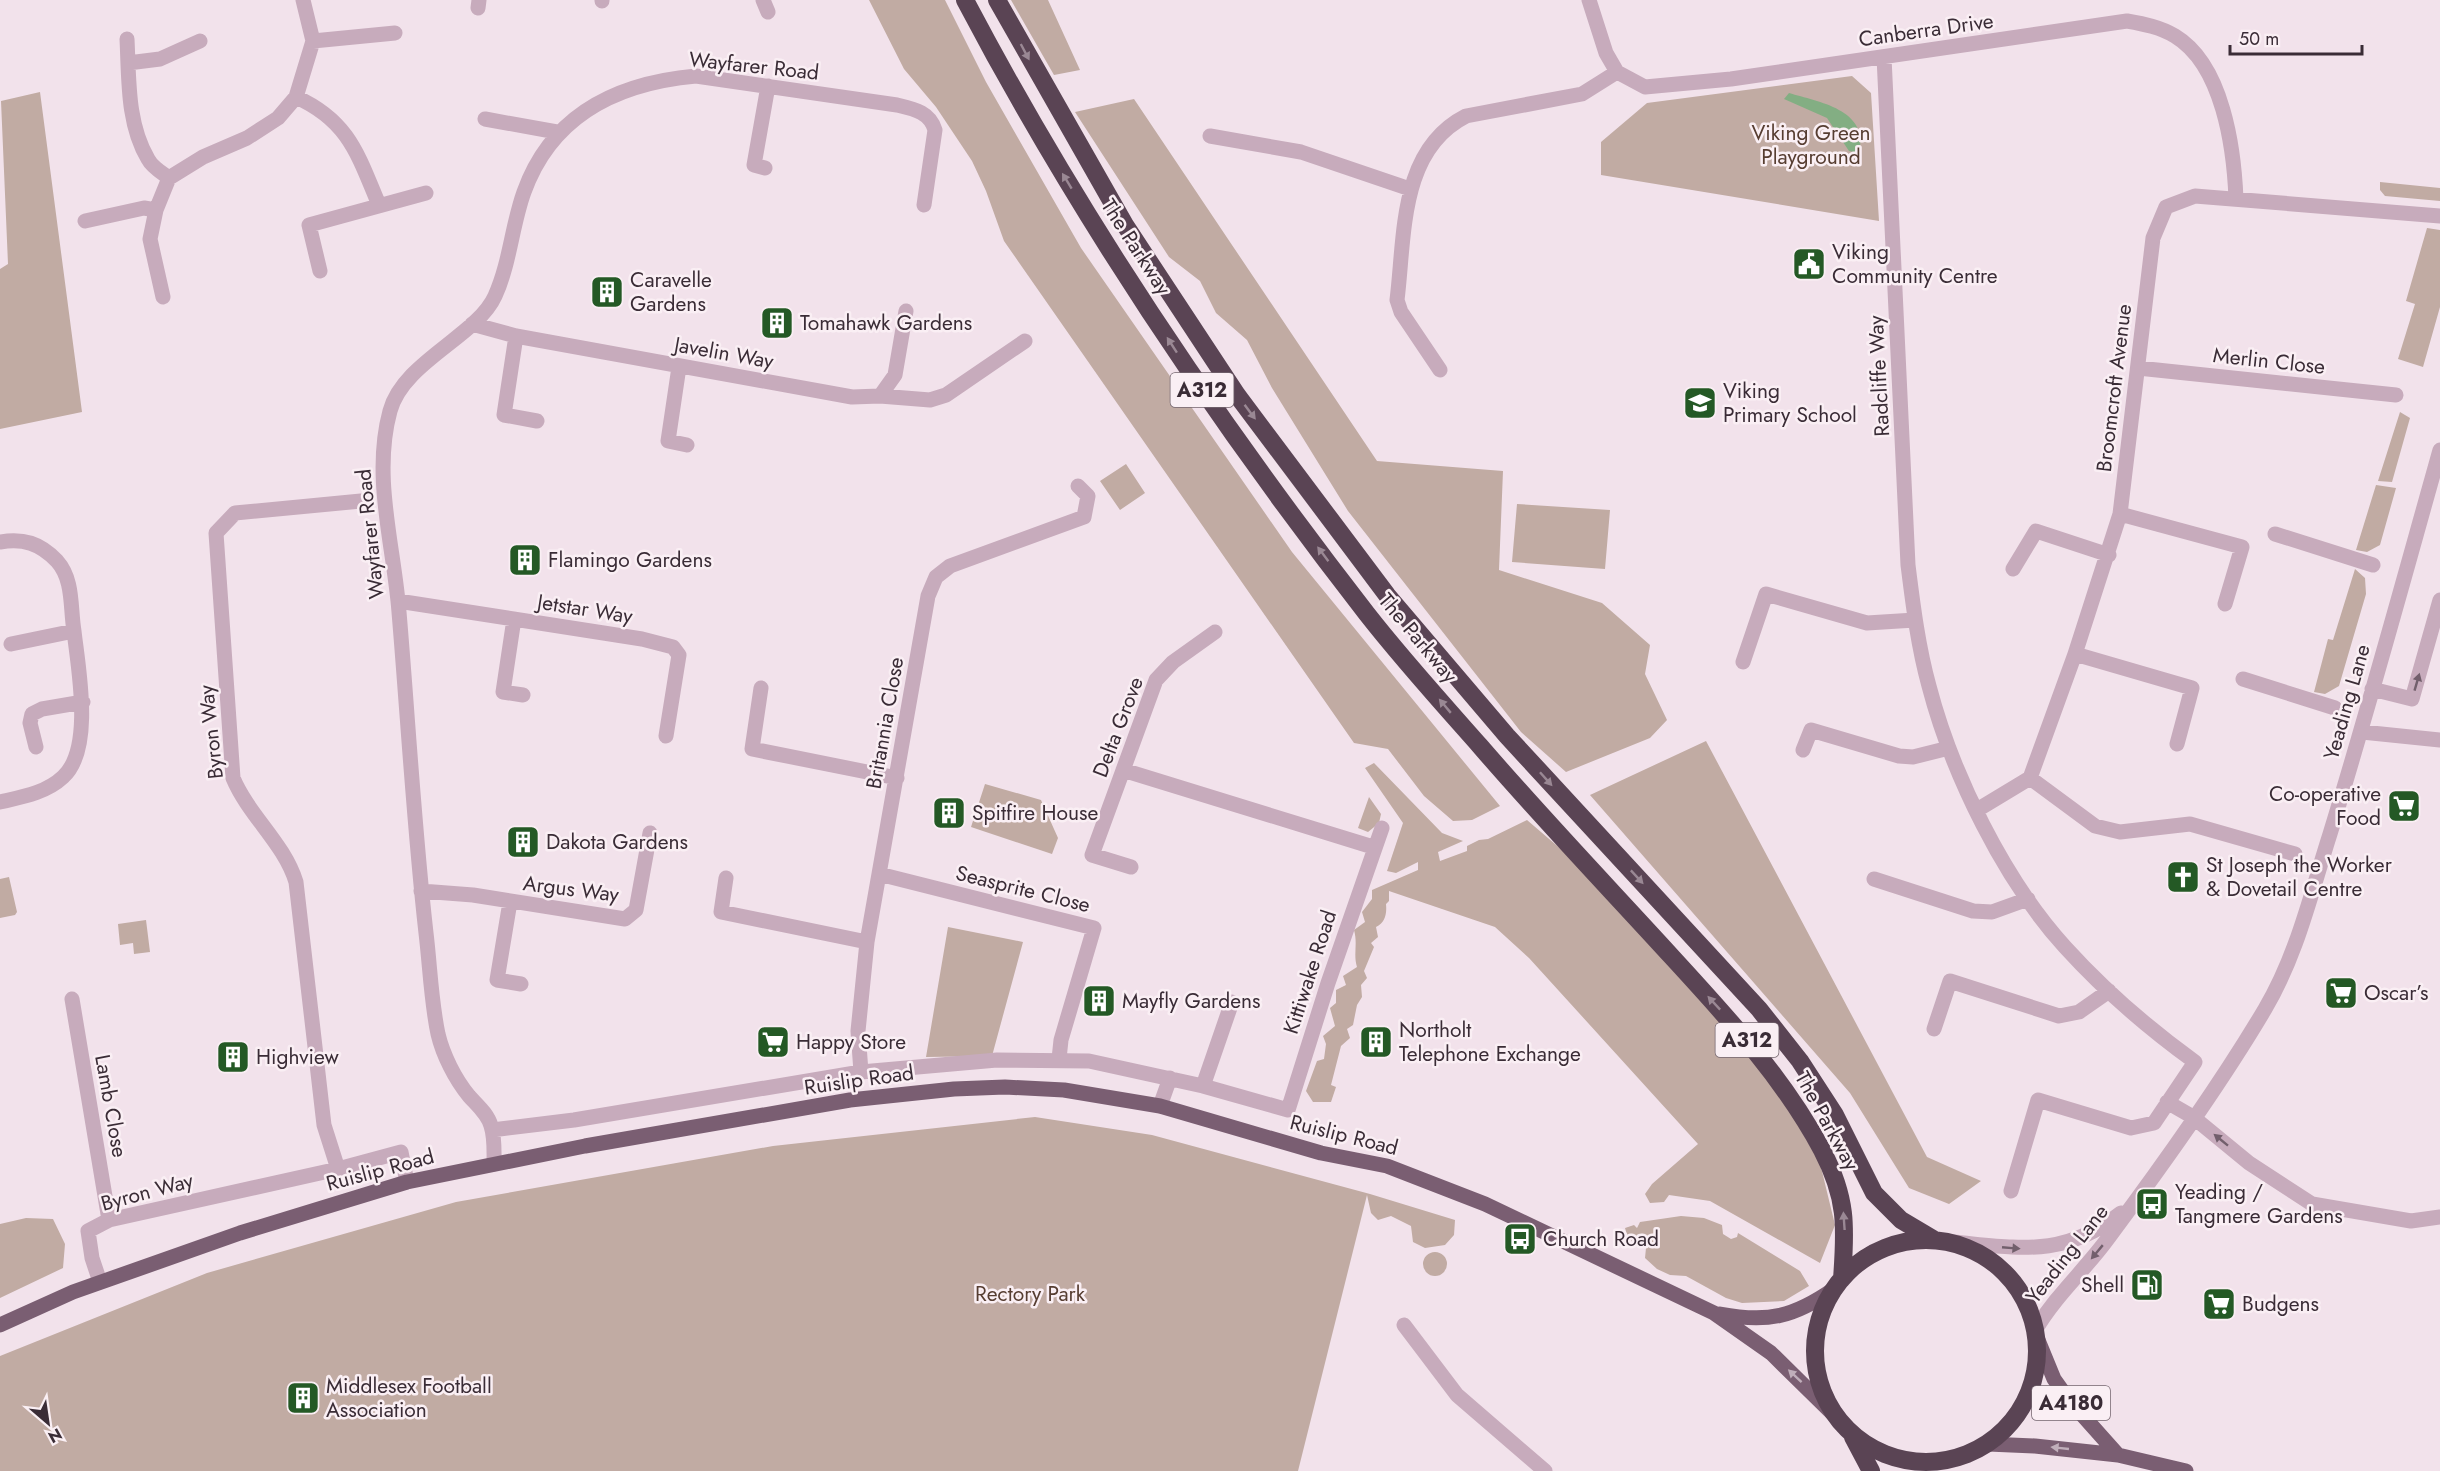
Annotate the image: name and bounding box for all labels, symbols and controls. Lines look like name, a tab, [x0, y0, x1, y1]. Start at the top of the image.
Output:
street label: Canberra Drive	[1857, 6, 1995, 54]
scale bar	[2230, 18, 2362, 56]
text: 50 m	[2239, 26, 2279, 52]
one-way arrow	[1020, 43, 1029, 60]
street label: Wayfarer Road	[688, 44, 820, 88]
park label: Viking Green Playground	[1751, 118, 1871, 172]
one-way arrow	[1062, 173, 1073, 189]
street label: The Parkway	[1094, 193, 1179, 302]
place label: Viking Community Centre	[1832, 237, 1998, 291]
public building icon: Viking Community Centre	[1791, 246, 1827, 282]
place label: Caravelle Gardens	[630, 265, 712, 319]
building icon: Caravelle Gardens	[589, 274, 625, 310]
street label: Broomcroft Avenue	[2089, 302, 2139, 474]
building icon: Tomahawk Gardens	[759, 305, 795, 341]
place label: Tomahawk Gardens	[800, 308, 972, 338]
street label: Radcliffe Way	[1861, 314, 1897, 437]
street label: Javelin Way	[669, 329, 777, 377]
one-way arrow	[1167, 337, 1178, 353]
street label: Merlin Close	[2211, 340, 2327, 382]
road number: A312	[1170, 373, 1234, 407]
place label: Viking Primary School	[1723, 376, 1857, 430]
school or university icon: Viking Primary School	[1682, 385, 1718, 421]
one-way arrow	[1244, 405, 1256, 420]
street label: Wayfarer Road	[348, 468, 392, 600]
building icon: Flamingo Gardens	[507, 542, 543, 578]
place label: Flamingo Gardens	[548, 545, 712, 575]
one-way arrow	[1317, 547, 1329, 563]
street label: Jetstar Way	[532, 586, 635, 631]
street label: The Parkway	[1371, 587, 1465, 690]
street label: Yeading Lane	[2316, 641, 2378, 763]
street label: Britannia Close	[859, 655, 911, 791]
street label: Delta Grove	[1085, 672, 1151, 782]
one-way arrow	[2413, 673, 2422, 691]
street label: Byron Way	[191, 683, 231, 781]
one-way arrow	[1439, 698, 1452, 714]
one-way arrow	[1539, 771, 1552, 786]
place label: Co-operative Food	[2269, 779, 2381, 833]
supermarket icon: Co-operative Food	[2386, 788, 2422, 824]
building icon: Spitfire House	[931, 795, 967, 831]
place label: Spitfire House	[972, 798, 1098, 828]
building icon: Dakota Gardens	[505, 824, 541, 860]
place label: Dakota Gardens	[546, 827, 688, 857]
place label: St Joseph the Worker & Dovetail Centre	[2206, 850, 2393, 904]
street label: Seasprite Close	[953, 858, 1094, 920]
church icon: St Joseph the Worker & Dovetail Centre	[2165, 859, 2201, 895]
street label: Argus Way	[521, 868, 621, 910]
one-way arrow	[1630, 870, 1644, 885]
street label: Kittiwake Road	[1276, 906, 1344, 1038]
supermarket icon: Oscar’s	[2323, 975, 2359, 1011]
place label: Oscar’s	[2364, 978, 2429, 1008]
building icon: Mayfly Gardens	[1081, 983, 1117, 1019]
place label: Mayfly Gardens	[1122, 986, 1260, 1016]
one-way arrow	[1708, 996, 1721, 1011]
place label: Northolt Telephone Exchange	[1399, 1015, 1581, 1069]
road number: A312	[1716, 1023, 1778, 1057]
supermarket icon: Happy Store	[755, 1024, 791, 1060]
building icon: Northolt Telephone Exchange	[1358, 1024, 1394, 1060]
place label: Happy Store	[796, 1027, 906, 1057]
building icon: Highview	[215, 1039, 251, 1075]
place label: Highview	[256, 1042, 340, 1072]
street label: Lamb Close	[87, 1052, 135, 1160]
street label: Ruislip Road	[802, 1057, 916, 1103]
street label: The Parkway	[1787, 1066, 1867, 1177]
street label: Ruislip Road	[1287, 1107, 1401, 1163]
one-way arrow	[2213, 1134, 2229, 1147]
street label: Ruislip Road	[323, 1141, 437, 1199]
street label: Byron Way	[97, 1165, 197, 1219]
place label: Yeading / Tangmere Gardens	[2175, 1177, 2343, 1231]
bus stop icon: Yeading / Tangmere Gardens	[2134, 1186, 2170, 1222]
street label: Yeading Lane	[2019, 1198, 2115, 1310]
one-way arrow	[1840, 1211, 1849, 1230]
bus stop icon: Church Road	[1502, 1221, 1538, 1257]
place label: Church Road	[1543, 1224, 1659, 1254]
one-way arrow	[2002, 1243, 2021, 1252]
one-way arrow	[2091, 1244, 2104, 1259]
fuel station icon: Shell	[2129, 1267, 2165, 1303]
place label: Shell	[2081, 1270, 2124, 1300]
park label: Rectory Park	[975, 1279, 1086, 1309]
supermarket icon: Budgens	[2201, 1286, 2237, 1322]
place label: Budgens	[2242, 1289, 2319, 1319]
one-way arrow	[1789, 1370, 1803, 1384]
place label: Middlesex Football Association	[326, 1371, 492, 1425]
building icon: Middlesex Football Association	[285, 1380, 321, 1416]
road number: A4180	[2032, 1386, 2110, 1420]
north arrow	[18, 1393, 78, 1453]
text: N	[44, 1423, 66, 1449]
one-way arrow	[2051, 1443, 2070, 1453]

